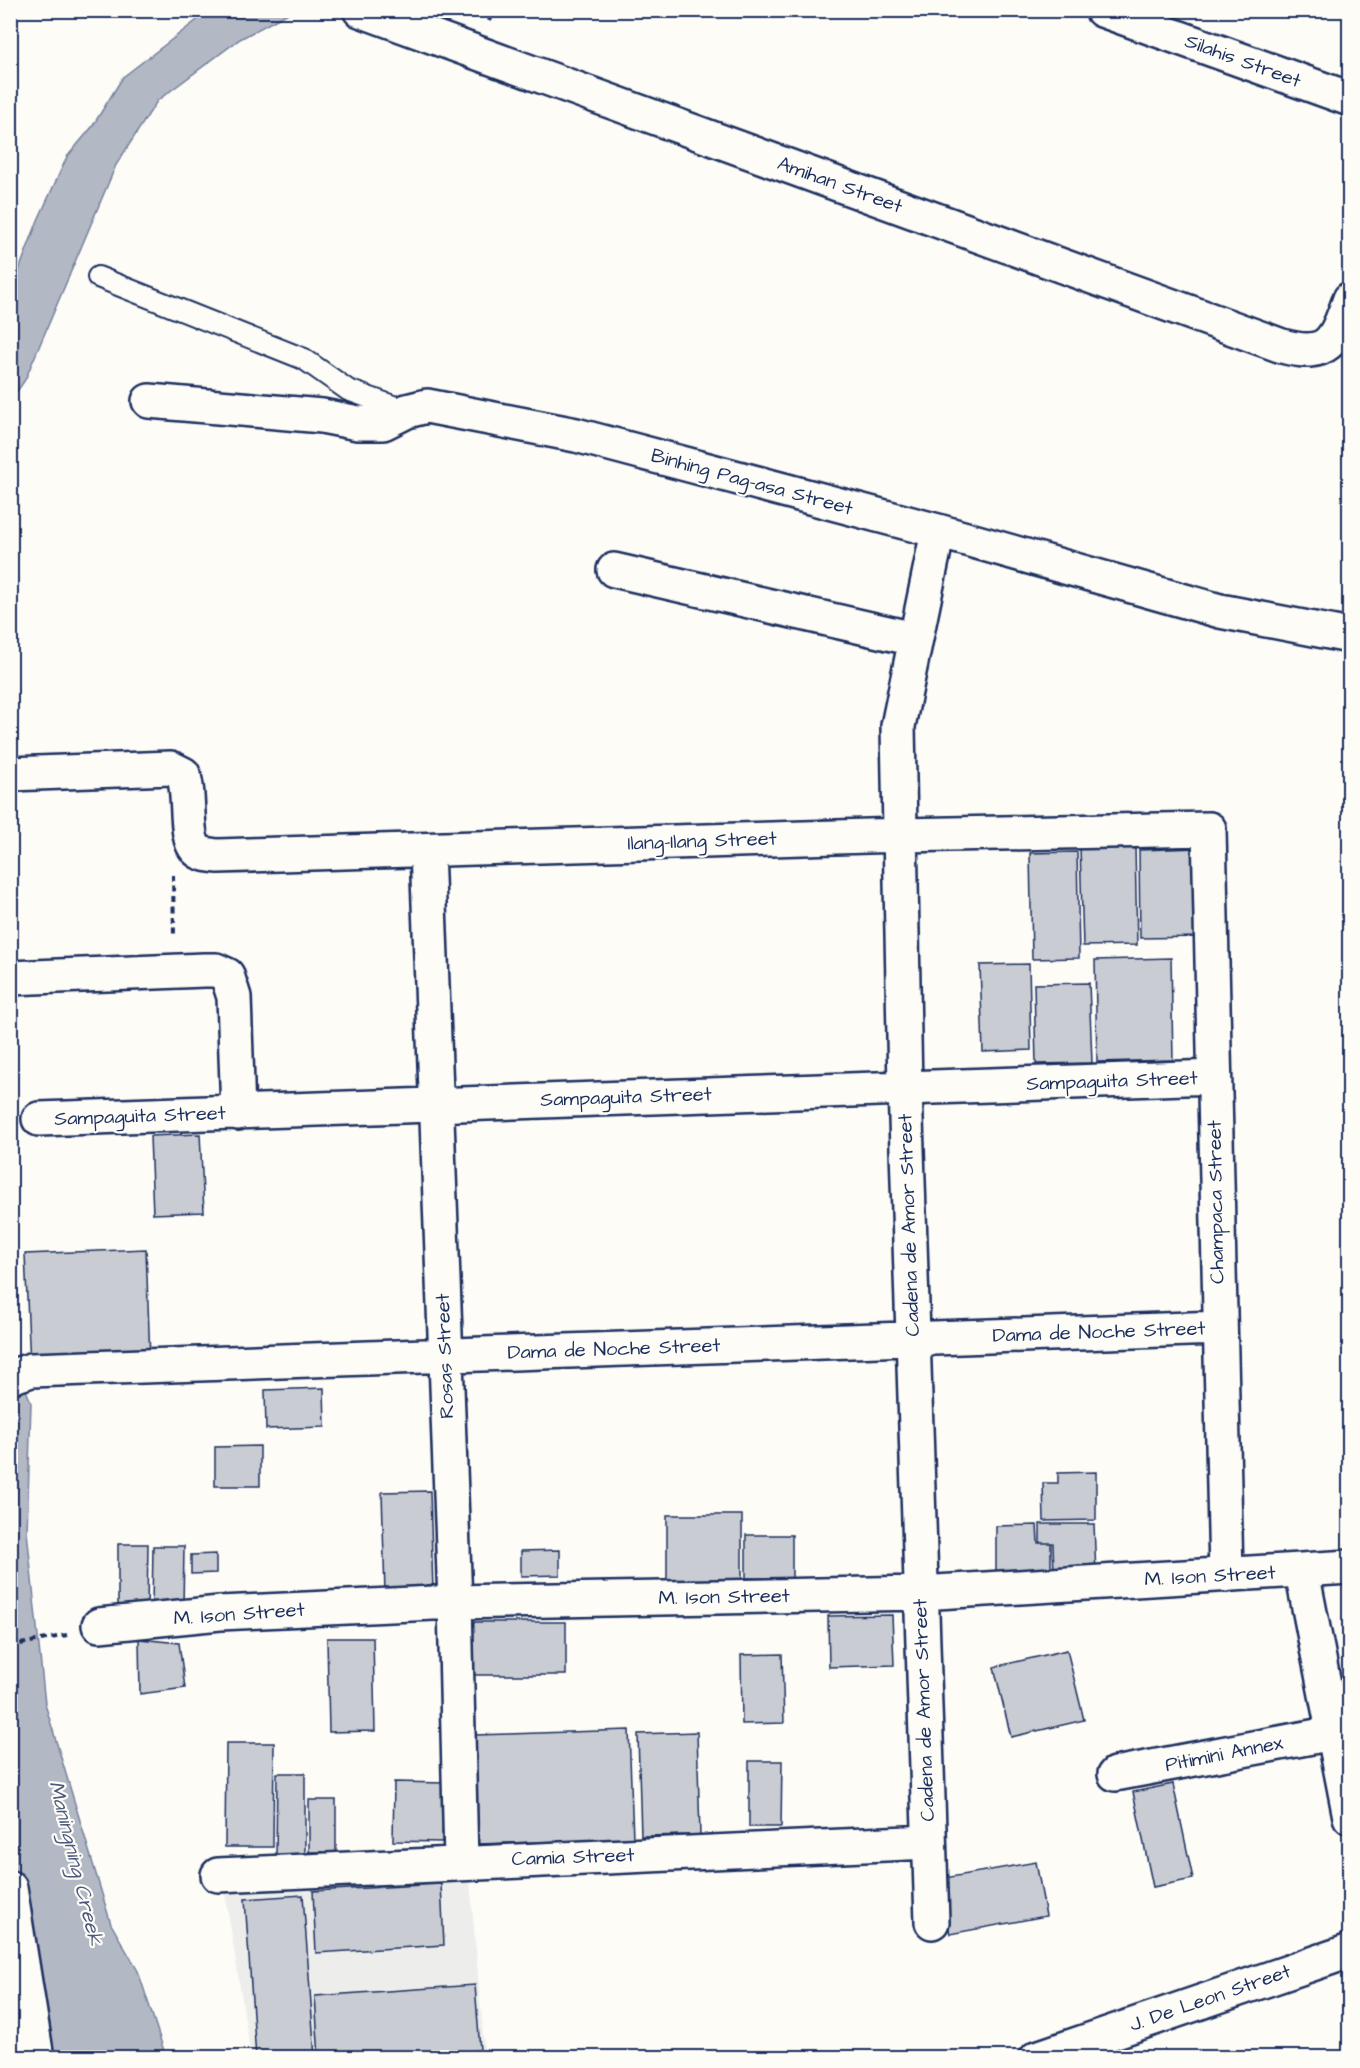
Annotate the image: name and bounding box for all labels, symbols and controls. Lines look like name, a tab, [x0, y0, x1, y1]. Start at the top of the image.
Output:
street label: Silahis Street	[1181, 27, 1305, 95]
street label: Amihan Street	[774, 149, 906, 221]
street label: Binhing Pag-asa Street	[648, 442, 856, 523]
street label: Ilang-Ilang Street	[627, 824, 777, 859]
street label: Sampaguita Street	[1026, 1064, 1198, 1099]
street label: Sampaguita Street	[540, 1080, 712, 1115]
street label: Sampaguita Street	[54, 1099, 226, 1134]
street label: Cadena de Amor Street	[891, 1113, 927, 1337]
street label: Champaca Street	[1201, 1120, 1231, 1284]
street label: Rosas Street	[429, 1293, 461, 1419]
street label: Dama de Noche Street	[992, 1314, 1206, 1350]
street label: Dama de Noche Street	[507, 1331, 721, 1367]
street label: M. Ison Street	[1144, 1559, 1276, 1593]
street label: M. Ison Street	[658, 1582, 790, 1612]
street label: M. Ison Street	[172, 1595, 306, 1633]
street label: Cadena de Amor Street	[906, 1598, 942, 1822]
street label: Pitimini Annex	[1163, 1729, 1286, 1779]
water label: Maningning Creek	[41, 1778, 111, 1950]
street label: Camia Street	[511, 1841, 635, 1873]
street label: J. De Leon Street	[1126, 1957, 1294, 2039]

